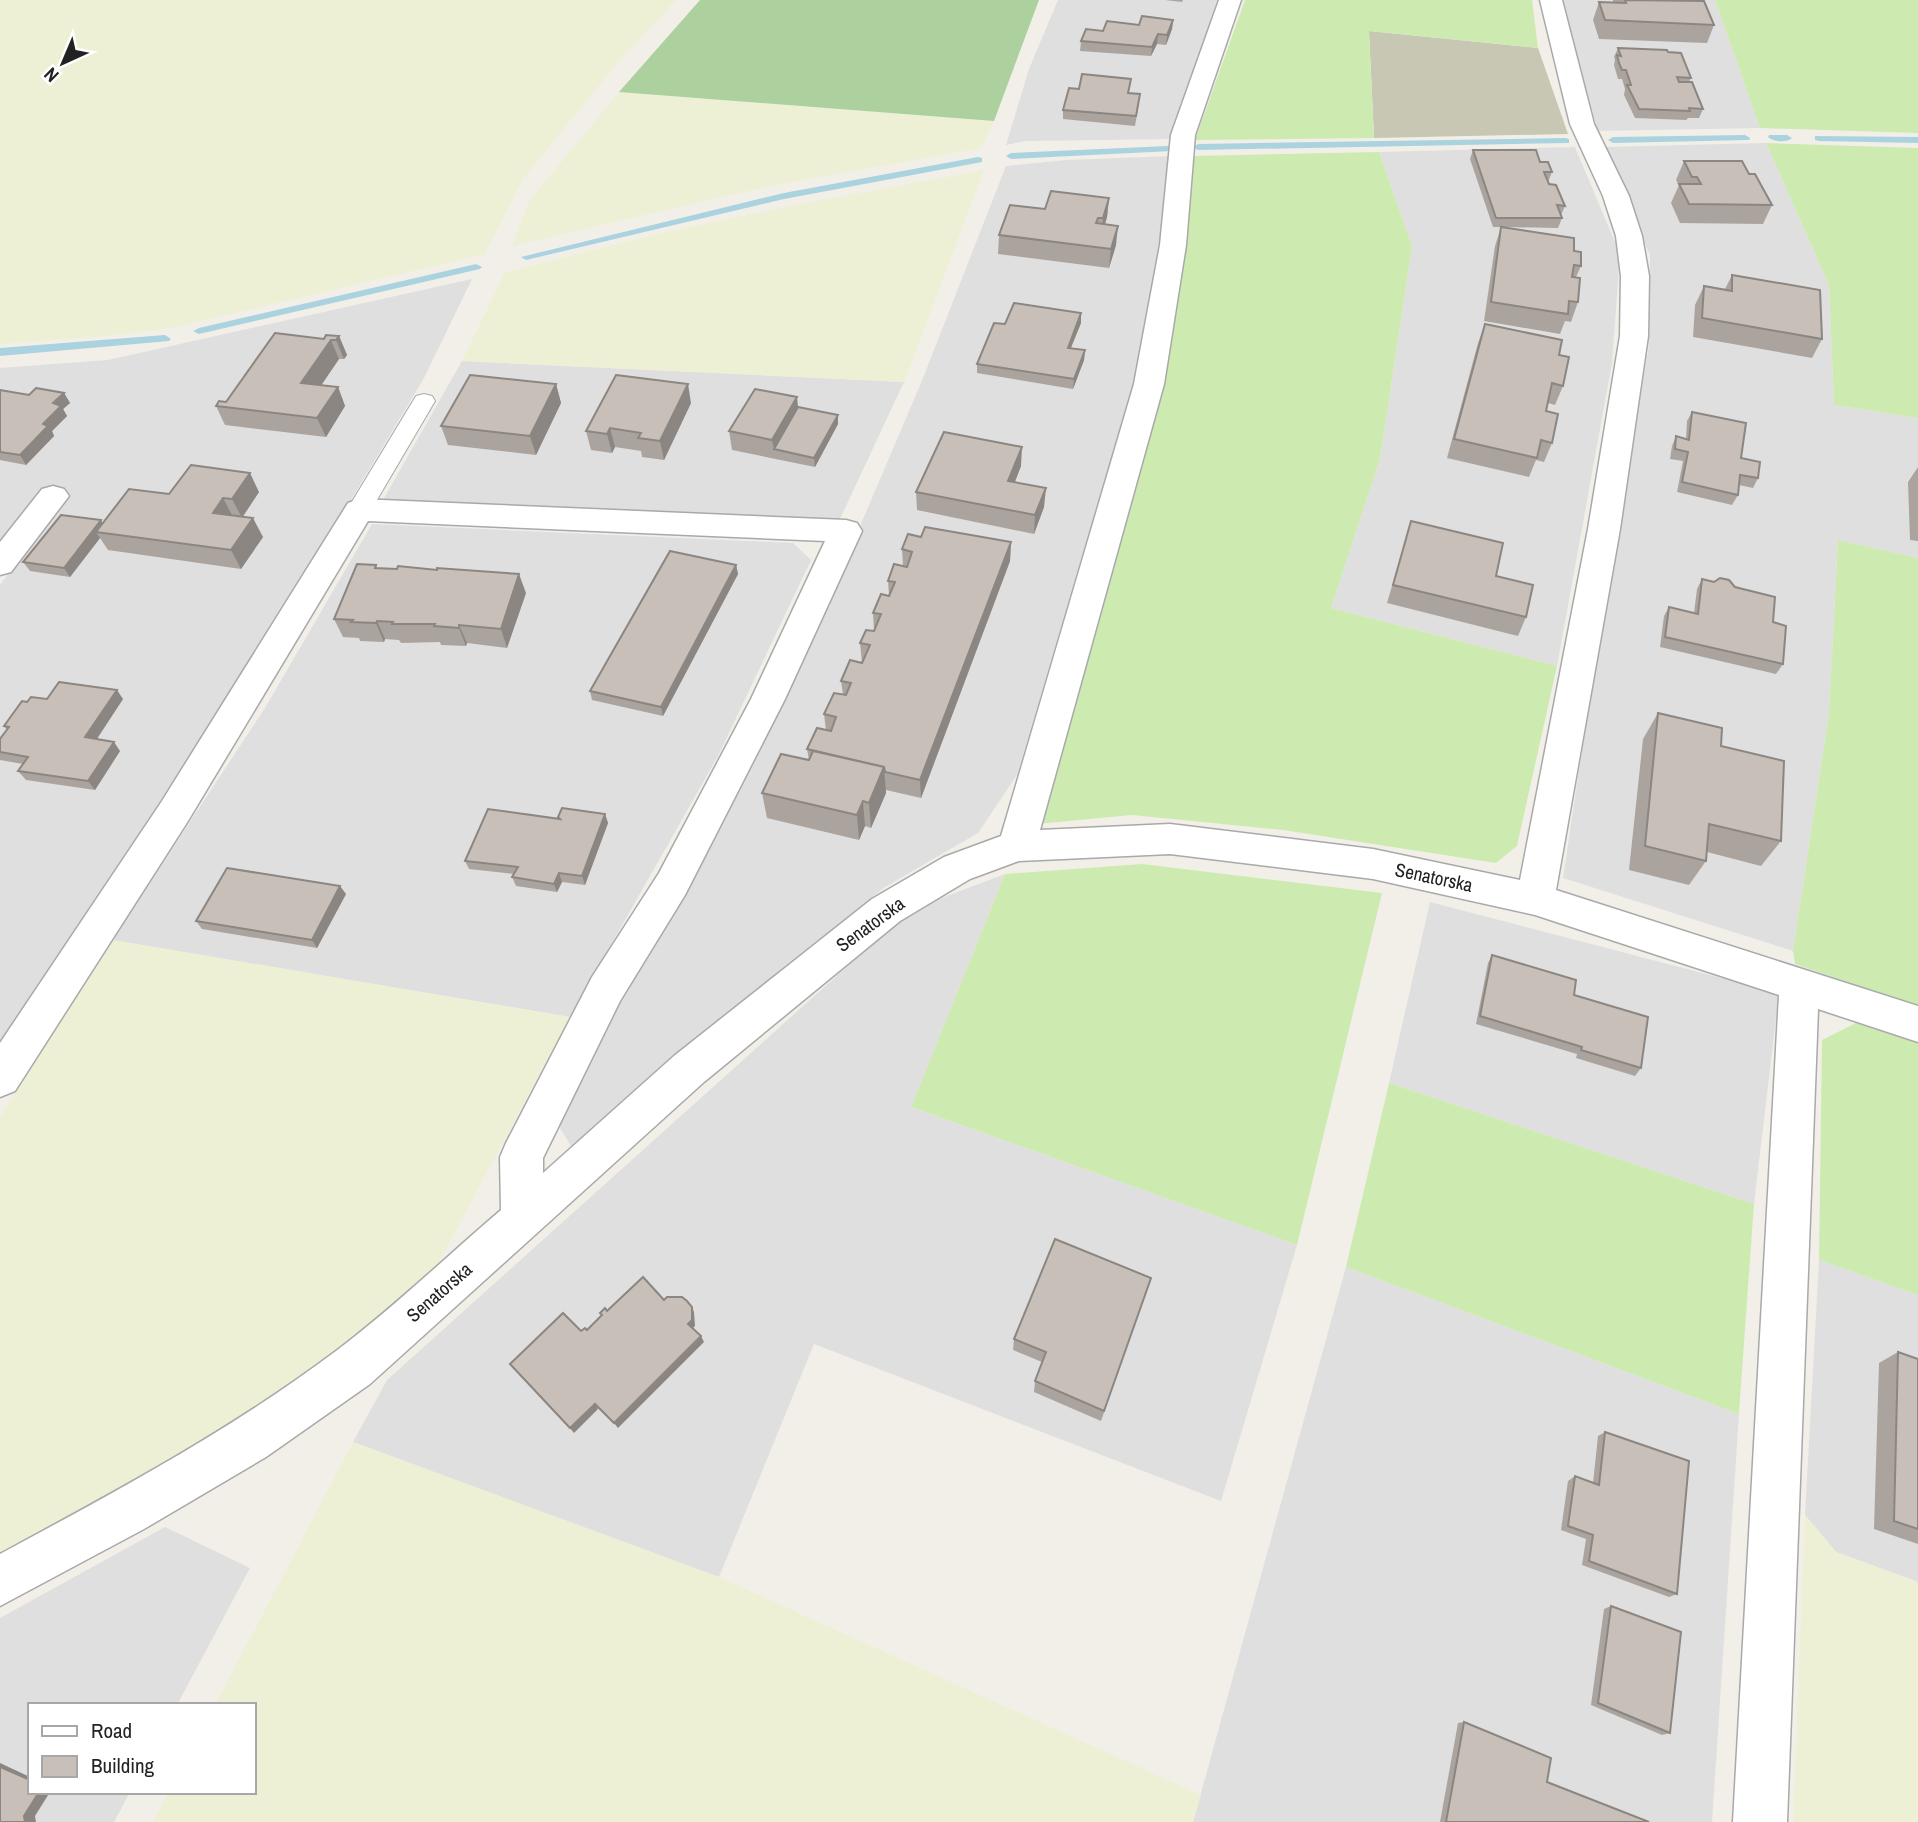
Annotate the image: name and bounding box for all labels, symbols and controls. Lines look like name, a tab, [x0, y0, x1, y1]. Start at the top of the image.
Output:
north arrow	[28, 28, 98, 98]
text: N	[38, 62, 64, 88]
street label: Senatorska	[1393, 856, 1476, 898]
street label: Senatorska	[830, 890, 910, 958]
street label: Senatorska	[401, 1256, 478, 1328]
legend	[28, 1703, 256, 1794]
text: Road	[91, 1716, 132, 1745]
text: Building	[91, 1751, 155, 1780]

